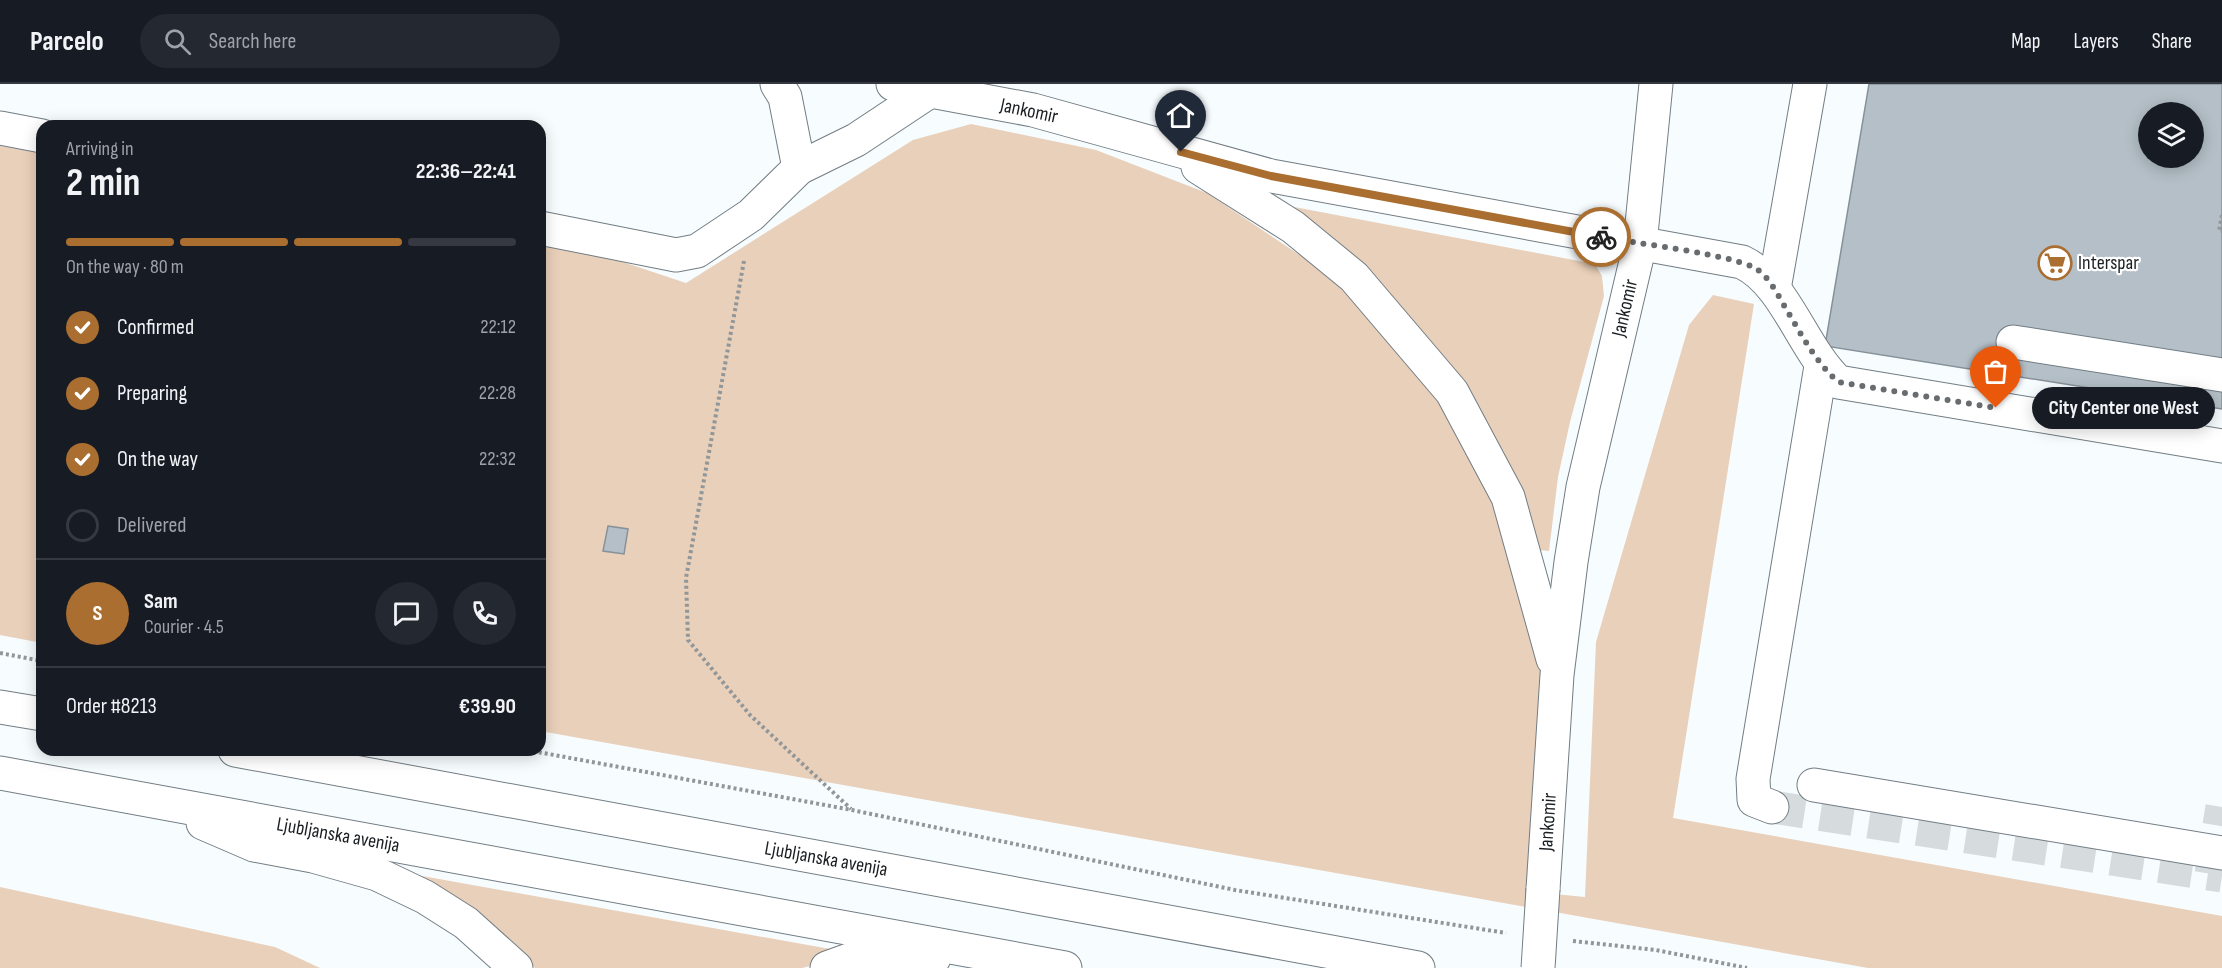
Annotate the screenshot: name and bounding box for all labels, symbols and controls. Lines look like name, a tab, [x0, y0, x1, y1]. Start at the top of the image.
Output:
search box	[140, 14, 560, 68]
text: Parcelo	[30, 25, 104, 58]
icon: search	[161, 25, 194, 58]
text: Search here	[209, 28, 296, 55]
text: Map	[2011, 29, 2040, 54]
text: Layers	[2073, 29, 2119, 54]
text: Share	[2152, 29, 2192, 54]
pin	[1155, 90, 1206, 152]
street label: Jankomir	[997, 93, 1060, 129]
icon: home	[1164, 99, 1197, 132]
map controls	[2138, 102, 2204, 168]
button: layers	[2138, 102, 2204, 168]
text: Arriving in	[66, 137, 134, 161]
text: 22:36–22:41	[416, 158, 516, 185]
text: 2 min	[66, 160, 140, 207]
courier	[1571, 207, 1631, 267]
icon: bike	[1585, 221, 1618, 254]
supermarket icon: Interspar	[2037, 245, 2073, 281]
place label: Interspar	[2078, 251, 2139, 275]
text: On the way · 80 m	[66, 255, 184, 279]
street label: Jankomir	[1607, 277, 1643, 340]
icon: check	[66, 311, 99, 344]
text: Confirmed	[117, 314, 194, 341]
text: 22:12	[480, 315, 516, 339]
pin	[1970, 346, 2021, 408]
icon: bag	[1979, 355, 2012, 388]
icon: check	[66, 377, 99, 410]
text: Preparing	[117, 380, 187, 407]
text: 22:28	[479, 381, 516, 405]
callout: City Center one West	[2032, 387, 2215, 429]
text: City Center one West	[2048, 396, 2199, 420]
icon: check	[66, 443, 99, 476]
text: On the way	[117, 446, 198, 473]
text: 22:32	[479, 447, 516, 471]
text: Delivered	[117, 512, 186, 539]
button: chat	[375, 582, 438, 645]
button: phone	[453, 582, 516, 645]
text: Sam	[144, 588, 178, 615]
text: S	[93, 600, 102, 627]
text: Courier · 4.5	[144, 615, 224, 639]
text: Order #8213	[66, 693, 157, 720]
text: €39.90	[459, 693, 516, 720]
street label: Jankomir	[1534, 792, 1562, 853]
street label: Ljubljanska avenija	[275, 812, 401, 858]
street label: Ljubljanska avenija	[763, 836, 889, 882]

